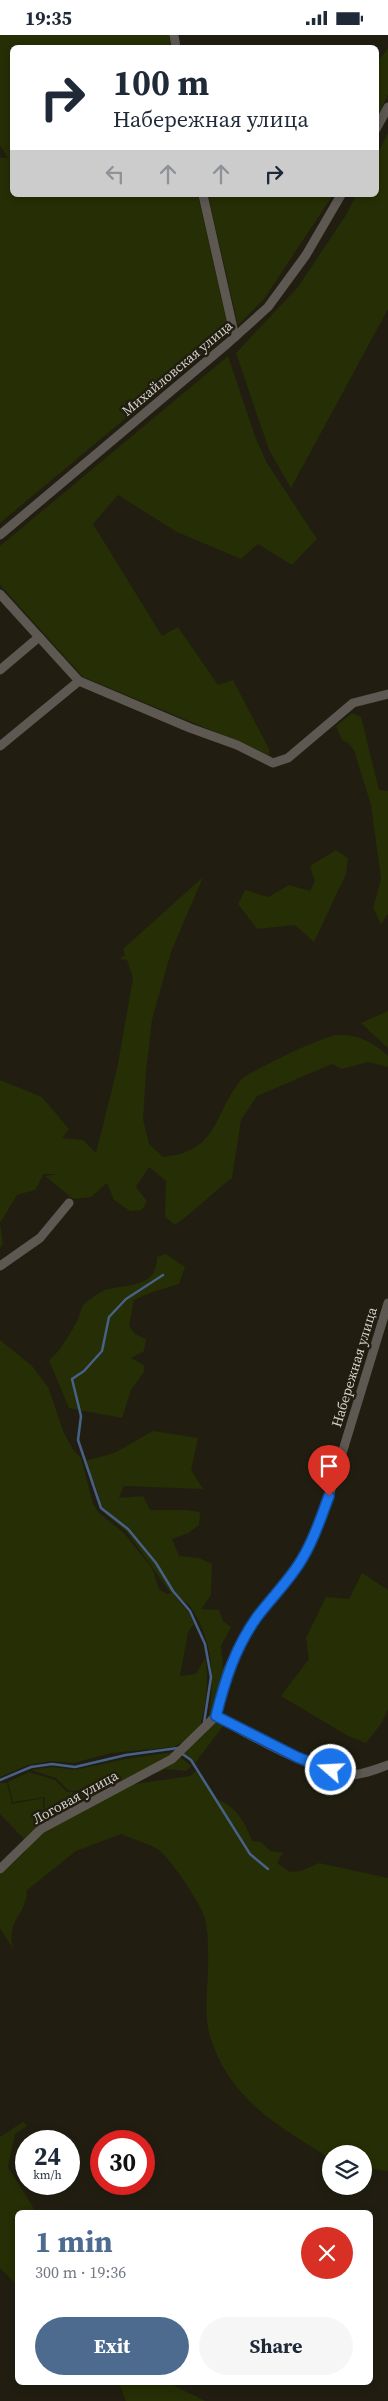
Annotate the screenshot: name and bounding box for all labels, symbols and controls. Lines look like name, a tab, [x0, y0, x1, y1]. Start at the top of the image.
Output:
text: 19:35	[25, 5, 72, 31]
text: 100 m	[113, 59, 209, 107]
icon: right	[30, 65, 95, 130]
text: Набережная улица	[113, 104, 309, 134]
icon: left	[101, 160, 129, 188]
icon: ahead	[154, 160, 182, 188]
icon: ahead	[207, 160, 235, 188]
icon: right	[260, 160, 288, 188]
street label: Михайловская улица	[117, 315, 237, 420]
street label: Набережная улица	[326, 1304, 382, 1429]
pin	[308, 1445, 350, 1496]
icon: arrive	[315, 1452, 343, 1480]
position arrow	[304, 1743, 356, 1795]
street label: Логовая улица	[28, 1765, 122, 1829]
speed limit sign: 30	[90, 2130, 155, 2195]
text: 24	[34, 2139, 61, 2173]
map controls	[322, 2145, 372, 2195]
button: layers	[322, 2145, 372, 2195]
text: km/h	[33, 2167, 62, 2183]
text: 1 min	[35, 2221, 113, 2262]
button: close	[301, 2227, 353, 2279]
text: 300 m · 19:36	[35, 2261, 126, 2283]
button: Exit	[35, 2317, 189, 2375]
button: Share	[199, 2317, 353, 2375]

